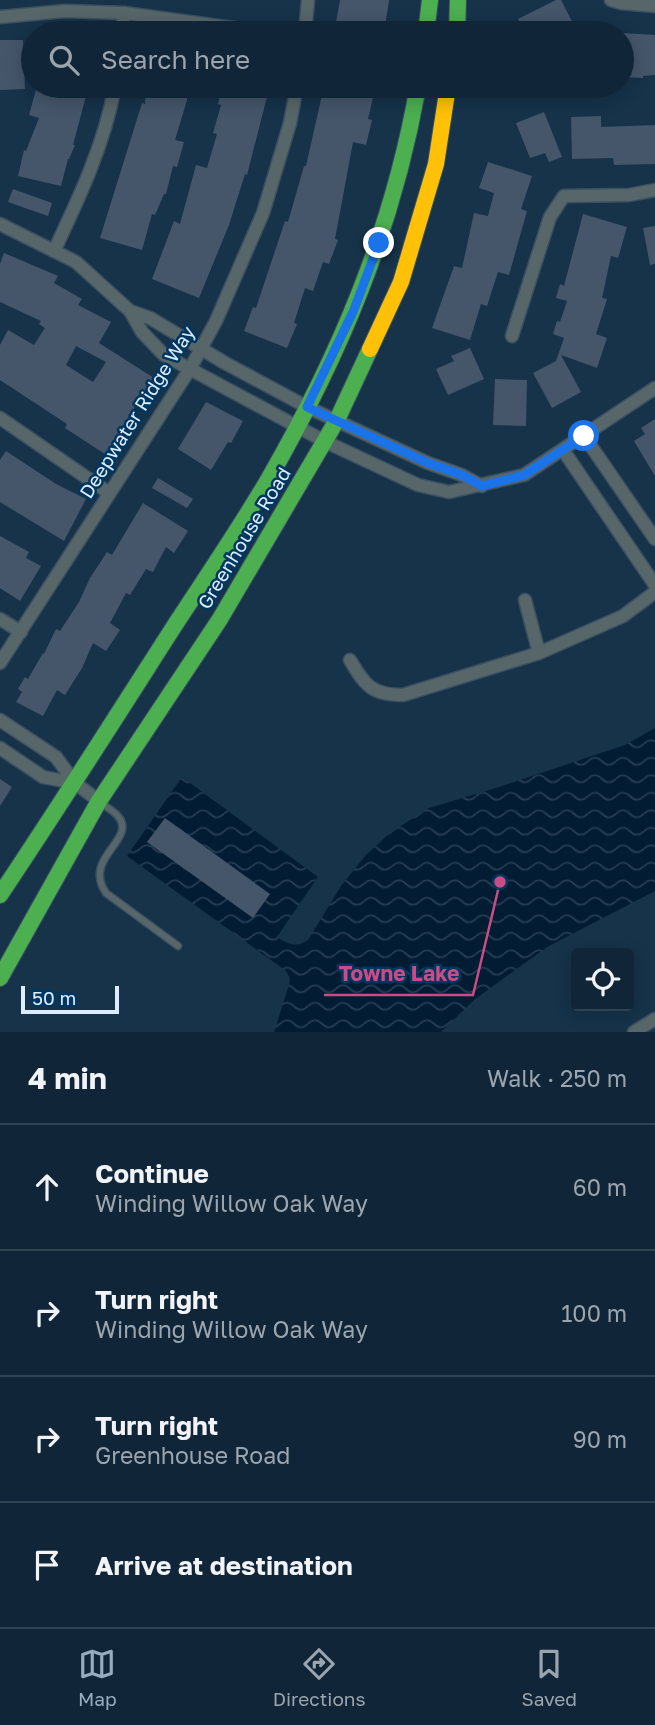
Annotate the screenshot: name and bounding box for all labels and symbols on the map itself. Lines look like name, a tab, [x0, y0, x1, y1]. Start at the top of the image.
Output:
route end	[363, 227, 394, 258]
street label: Deepwater Ridge Way	[74, 321, 199, 502]
route start	[568, 420, 599, 451]
street label: Greenhouse Road	[192, 463, 295, 613]
callout: Towne Lake	[324, 953, 473, 995]
text: Towne Lake	[339, 960, 459, 986]
scale bar	[21, 983, 119, 1015]

